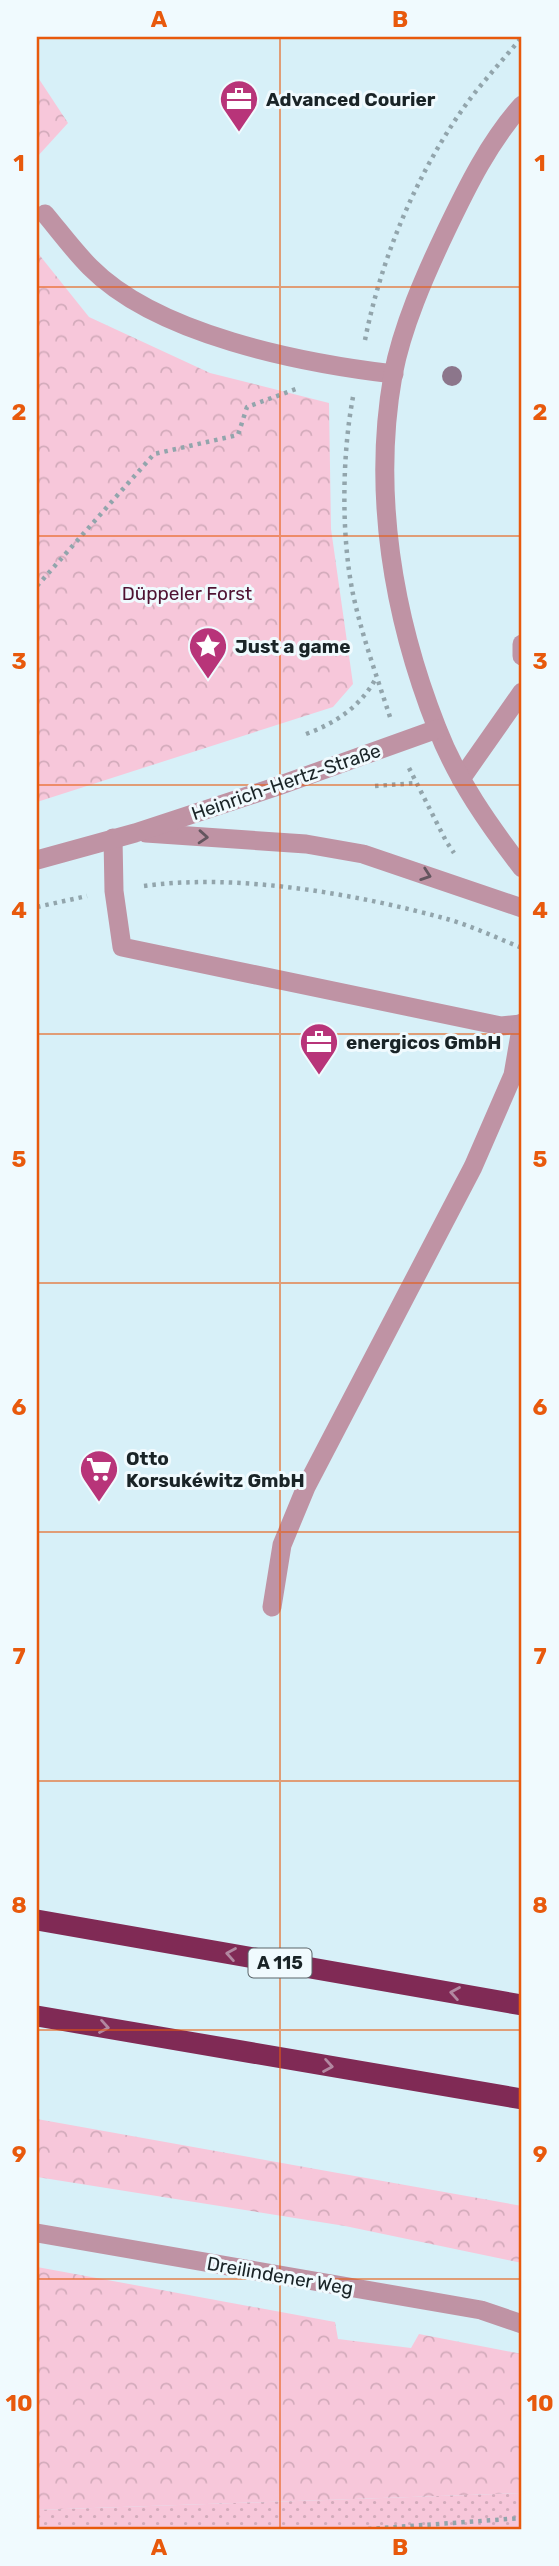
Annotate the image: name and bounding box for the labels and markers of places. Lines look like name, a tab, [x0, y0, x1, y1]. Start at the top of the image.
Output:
office icon: Advanced Courier	[218, 78, 260, 133]
place label: Advanced Courier	[266, 88, 436, 111]
place icon: Just a game	[187, 625, 229, 680]
place label: Just a game	[235, 635, 350, 658]
office icon: energicos GmbH	[298, 1021, 340, 1076]
place label: energicos GmbH	[346, 1031, 501, 1054]
place label: Otto Korsukéwitz GmbH	[126, 1447, 305, 1492]
supermarket icon: Otto Korsukéwitz GmbH	[78, 1448, 120, 1503]

